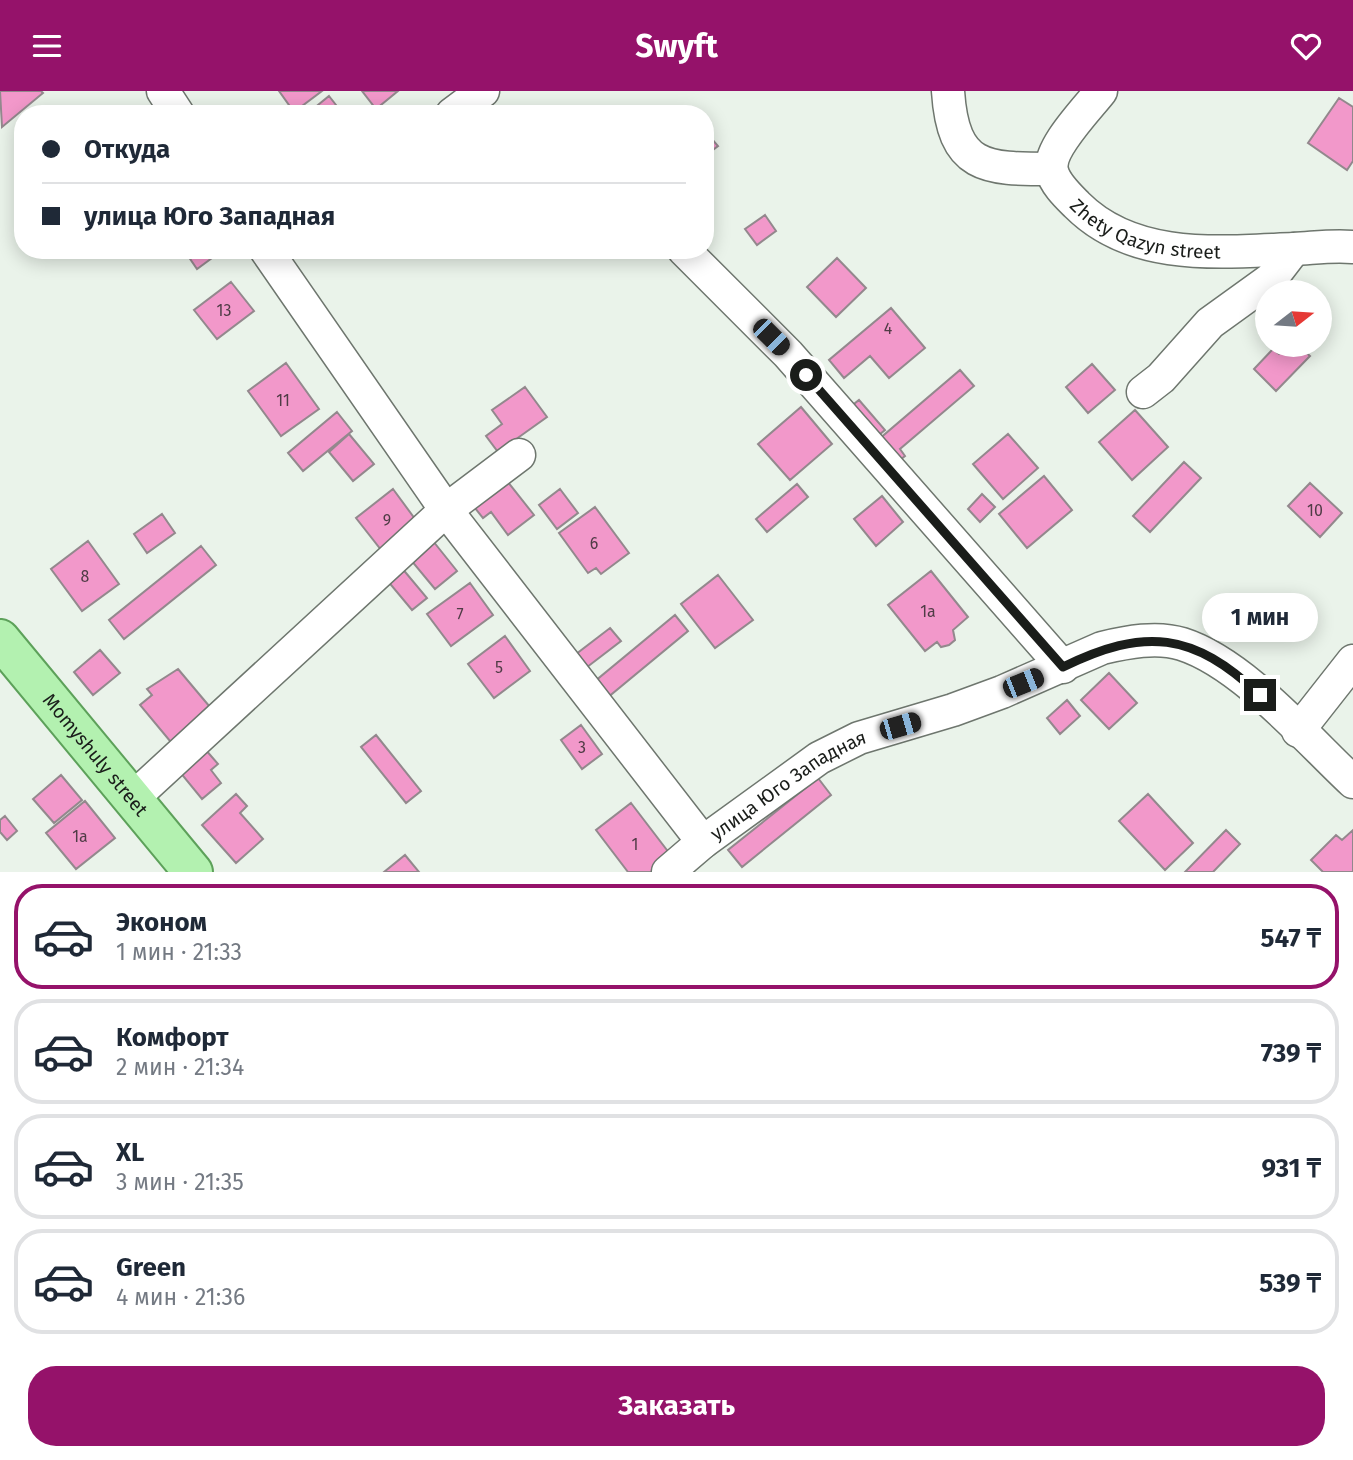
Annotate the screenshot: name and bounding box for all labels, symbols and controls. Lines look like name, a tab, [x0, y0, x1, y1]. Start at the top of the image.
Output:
icon: menu	[28, 27, 66, 65]
text: Swyft	[635, 27, 718, 65]
icon: heart	[1287, 27, 1325, 65]
text: Откуда	[84, 134, 170, 165]
street label: Zhety Qazyn street	[1066, 194, 1221, 263]
text: улица Юго Западная	[84, 201, 335, 232]
north arrow	[1255, 280, 1332, 357]
map controls	[1255, 280, 1332, 357]
house number: 13	[217, 301, 231, 320]
car	[749, 315, 794, 359]
house number: 4	[884, 319, 893, 338]
route start	[790, 359, 822, 391]
house number: 11	[276, 391, 290, 410]
house number: 10	[1307, 501, 1323, 520]
house number: 9	[383, 511, 391, 530]
house number: 6	[590, 534, 598, 553]
house number: 8	[81, 567, 90, 586]
callout: 1 мин	[1202, 594, 1318, 643]
house number: 1а	[920, 602, 936, 621]
text: 1 мин	[1231, 603, 1289, 631]
house number: 7	[456, 605, 464, 624]
house number: 5	[495, 658, 503, 677]
car	[1000, 665, 1047, 701]
route end	[1244, 679, 1276, 711]
street label: Momyshuly street	[38, 689, 153, 821]
car	[877, 710, 924, 742]
street label: улица Юго Западная	[705, 725, 869, 845]
house number: 3	[578, 738, 586, 757]
house number: 1а	[72, 827, 88, 846]
house number: 1	[632, 835, 638, 854]
icon: car	[32, 905, 95, 968]
text: Эконом	[116, 907, 207, 938]
text: 547 ₸	[1261, 923, 1321, 954]
text: 1 мин · 21:33	[116, 938, 242, 966]
icon: car	[32, 1020, 95, 1083]
text: Комфорт	[116, 1022, 229, 1053]
text: 739 ₸	[1261, 1038, 1321, 1069]
text: 2 мин · 21:34	[116, 1053, 244, 1081]
icon: car	[32, 1135, 95, 1198]
text: XL	[116, 1137, 144, 1168]
text: 931 ₸	[1262, 1153, 1321, 1184]
text: 3 мин · 21:35	[116, 1168, 244, 1196]
icon: car	[32, 1250, 95, 1313]
text: Green	[116, 1252, 186, 1283]
text: 539 ₸	[1259, 1268, 1321, 1299]
text: 4 мин · 21:36	[116, 1283, 245, 1311]
button: Заказать	[28, 1366, 1325, 1446]

